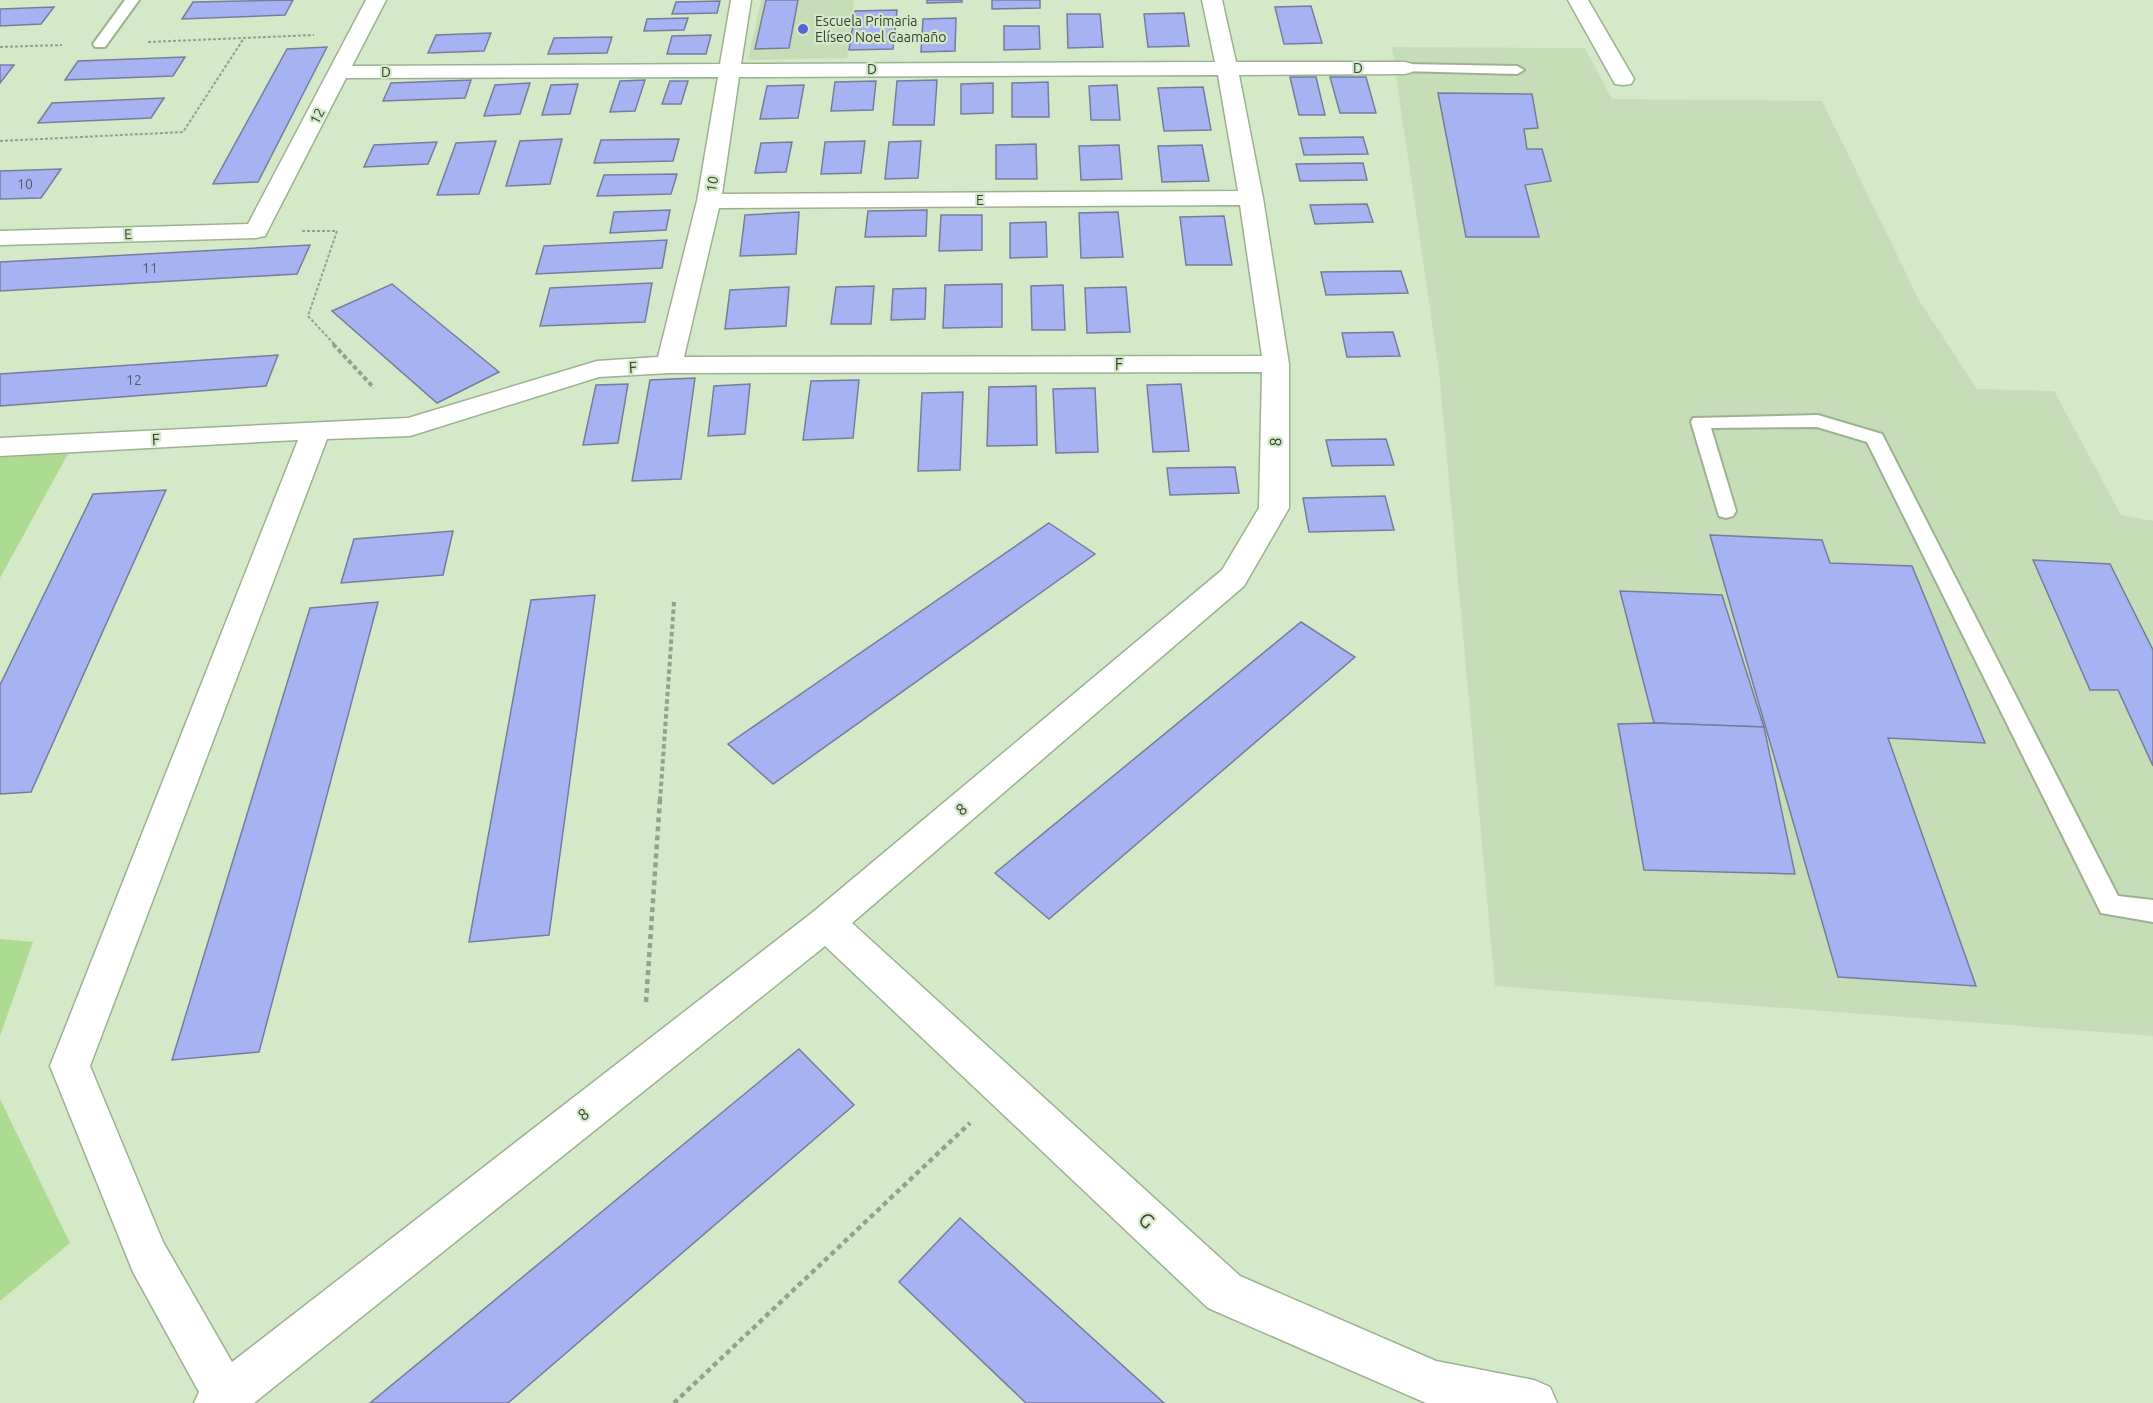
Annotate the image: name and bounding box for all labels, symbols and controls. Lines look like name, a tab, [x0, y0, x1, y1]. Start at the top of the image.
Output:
place label: Escuela Primaria Elíseo Noel Caamaño	[815, 13, 946, 45]
marker: Escuela Primaria Elíseo Noel Caamaño	[796, 22, 810, 36]
street label: D	[1353, 60, 1363, 76]
street label: D	[867, 61, 877, 77]
street label: D	[381, 64, 391, 80]
street label: 12	[306, 105, 328, 127]
street label: 10	[703, 175, 721, 193]
house number: 10	[17, 176, 33, 192]
street label: E	[976, 192, 984, 208]
street label: E	[124, 226, 132, 242]
house number: 11	[142, 260, 158, 276]
street label: F	[1115, 355, 1123, 373]
street label: F	[628, 358, 638, 376]
house number: 12	[126, 372, 142, 388]
street label: F	[151, 430, 161, 448]
street label: 8	[1266, 437, 1284, 447]
street label: 8	[952, 799, 970, 819]
street label: 8	[574, 1104, 592, 1124]
street label: G	[1134, 1207, 1160, 1233]

